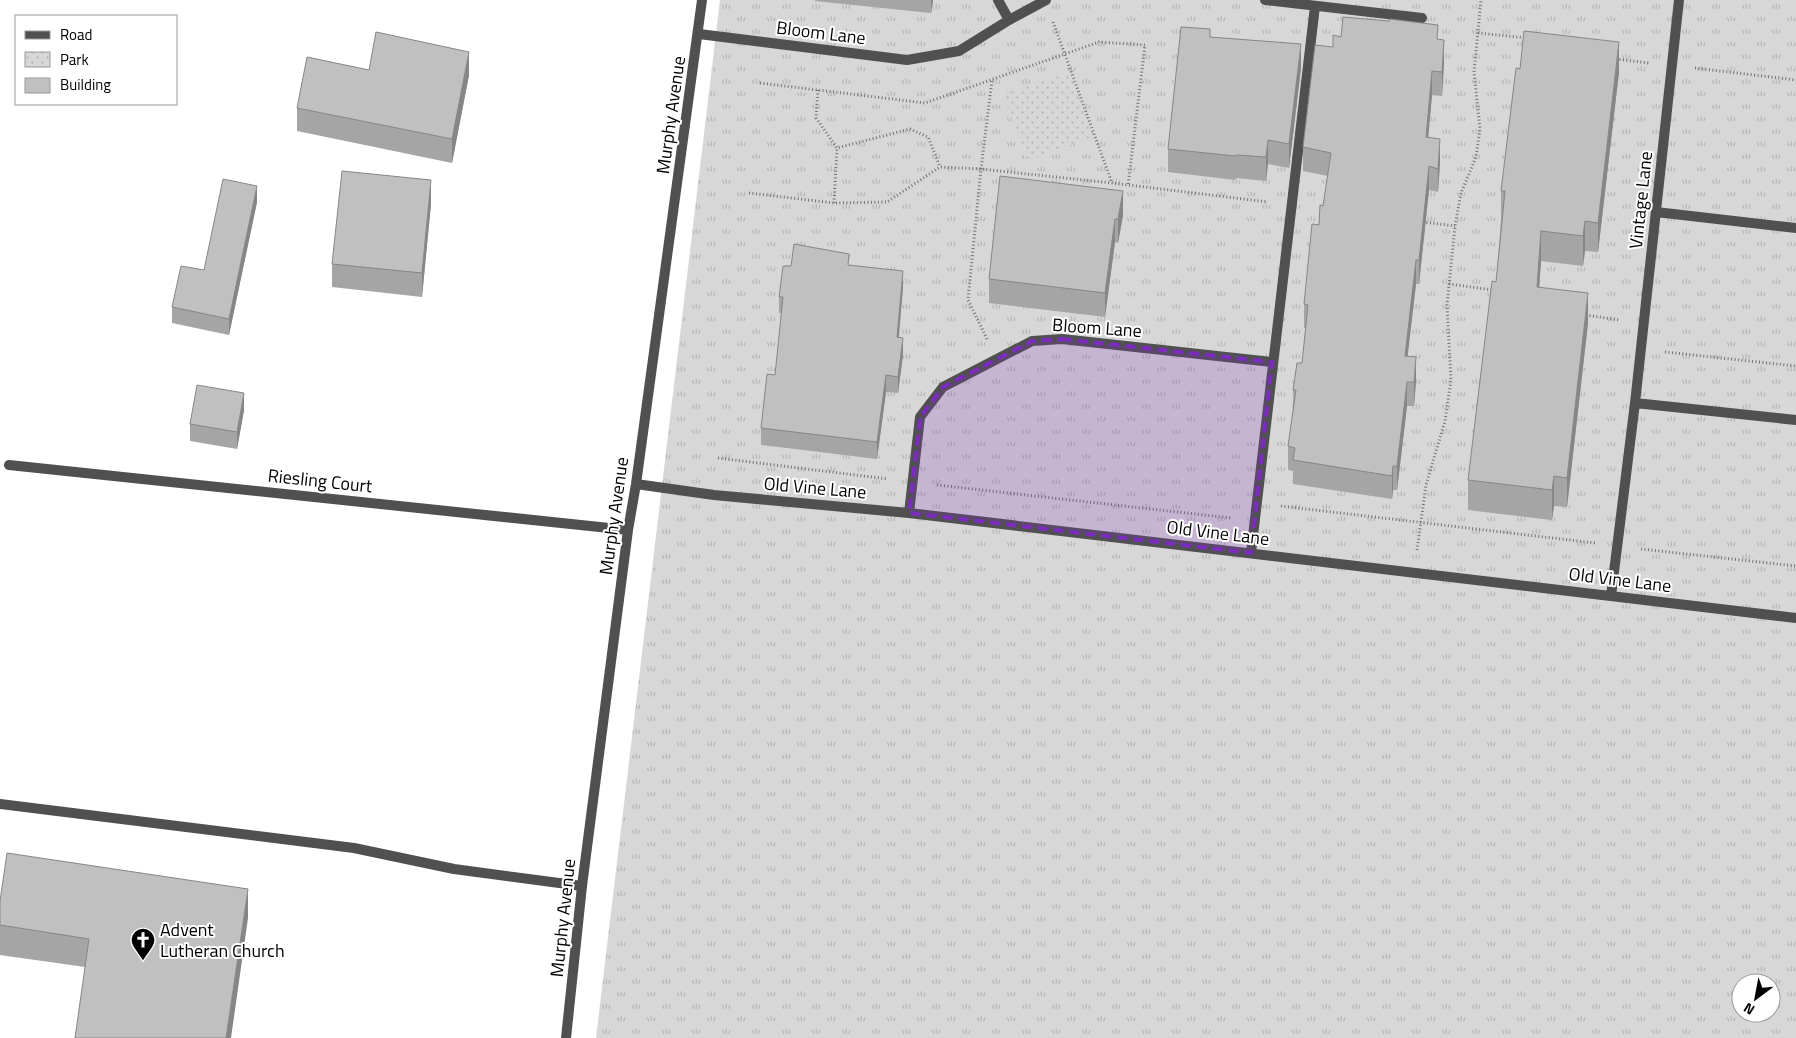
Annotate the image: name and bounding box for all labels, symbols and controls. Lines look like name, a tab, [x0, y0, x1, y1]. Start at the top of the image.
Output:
street label: Bloom Lane	[775, 14, 867, 51]
legend	[15, 15, 178, 105]
text: Road	[60, 23, 92, 46]
text: Park	[60, 48, 89, 71]
street label: Murphy Avenue	[649, 54, 692, 176]
text: Building	[60, 73, 111, 96]
street label: Vintage Lane	[1622, 150, 1659, 250]
street label: Bloom Lane	[1051, 311, 1143, 344]
street label: Murphy Avenue	[592, 455, 635, 577]
street label: Riesling Court	[267, 462, 374, 499]
street label: Old Vine Lane	[763, 470, 868, 505]
street label: Old Vine Lane	[1165, 513, 1271, 552]
street label: Old Vine Lane	[1567, 560, 1673, 599]
street label: Murphy Avenue	[543, 857, 582, 978]
place label: Advent Lutheran Church	[160, 916, 285, 964]
church icon: Advent Lutheran Church	[130, 927, 156, 961]
north arrow	[1731, 973, 1781, 1023]
text: N	[1739, 998, 1759, 1021]

